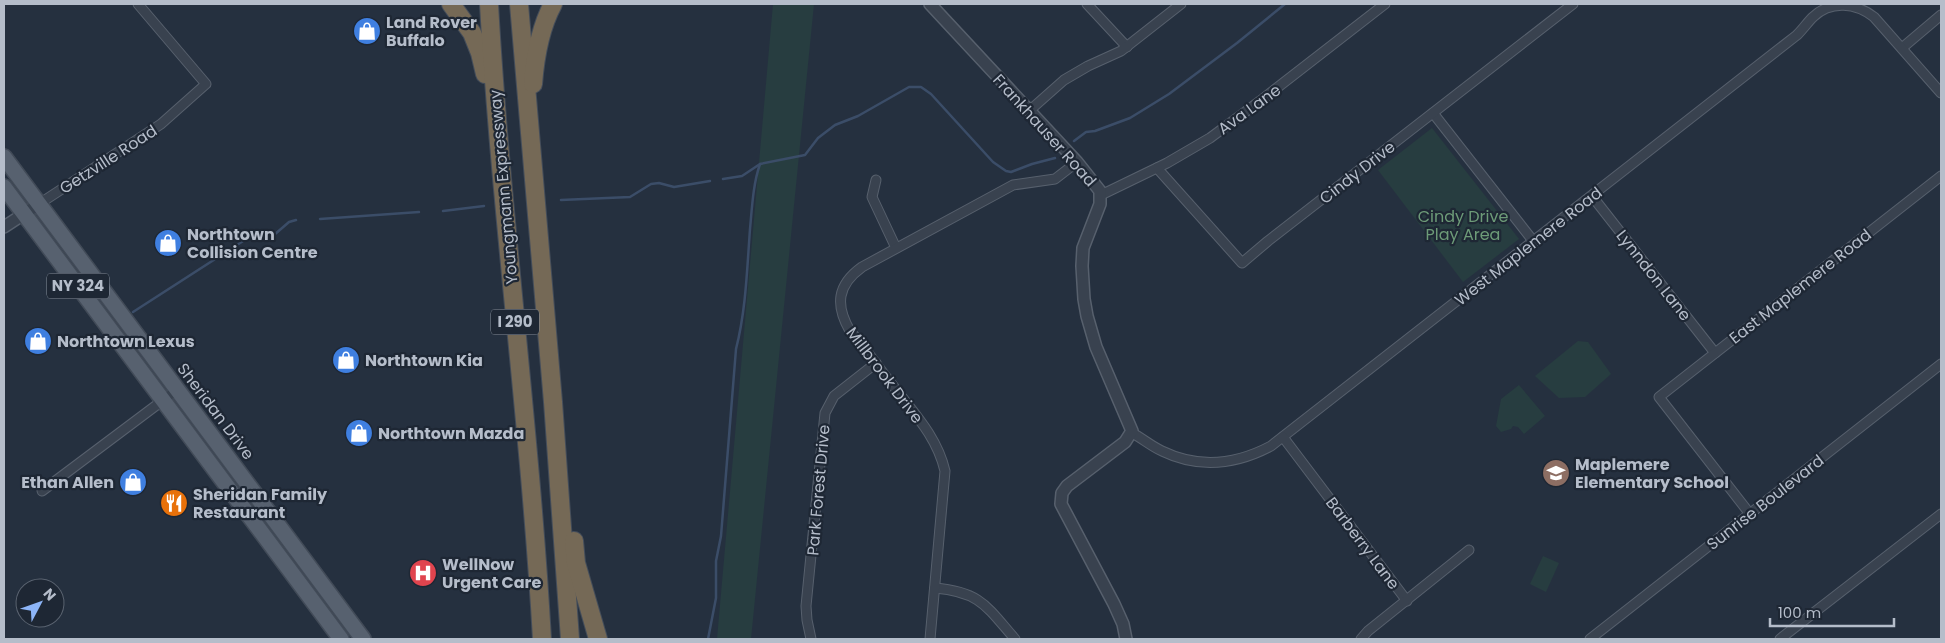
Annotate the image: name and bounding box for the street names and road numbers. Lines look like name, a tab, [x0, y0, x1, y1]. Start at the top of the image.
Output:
street label: Frankhauser Road	[988, 69, 1102, 192]
street label: Ava Lane	[1213, 79, 1286, 140]
street label: Youngmann Expressway	[484, 89, 523, 285]
street label: Getzville Road	[55, 119, 162, 200]
street label: Cindy Drive	[1314, 135, 1400, 209]
street label: West Maplemere Road	[1450, 181, 1607, 311]
street label: East Maplemere Road	[1724, 223, 1876, 349]
street label: Lynndon Lane	[1611, 225, 1697, 326]
road number: NY 324	[47, 274, 109, 298]
road number: I 290	[491, 310, 539, 334]
street label: Millbrook Drive	[841, 322, 929, 428]
street label: Sheridan Drive	[172, 358, 260, 464]
street label: Park Forest Drive	[801, 424, 836, 556]
street label: Sunrise Boulevard	[1702, 449, 1829, 555]
street label: Barberry Lane	[1320, 492, 1405, 594]

